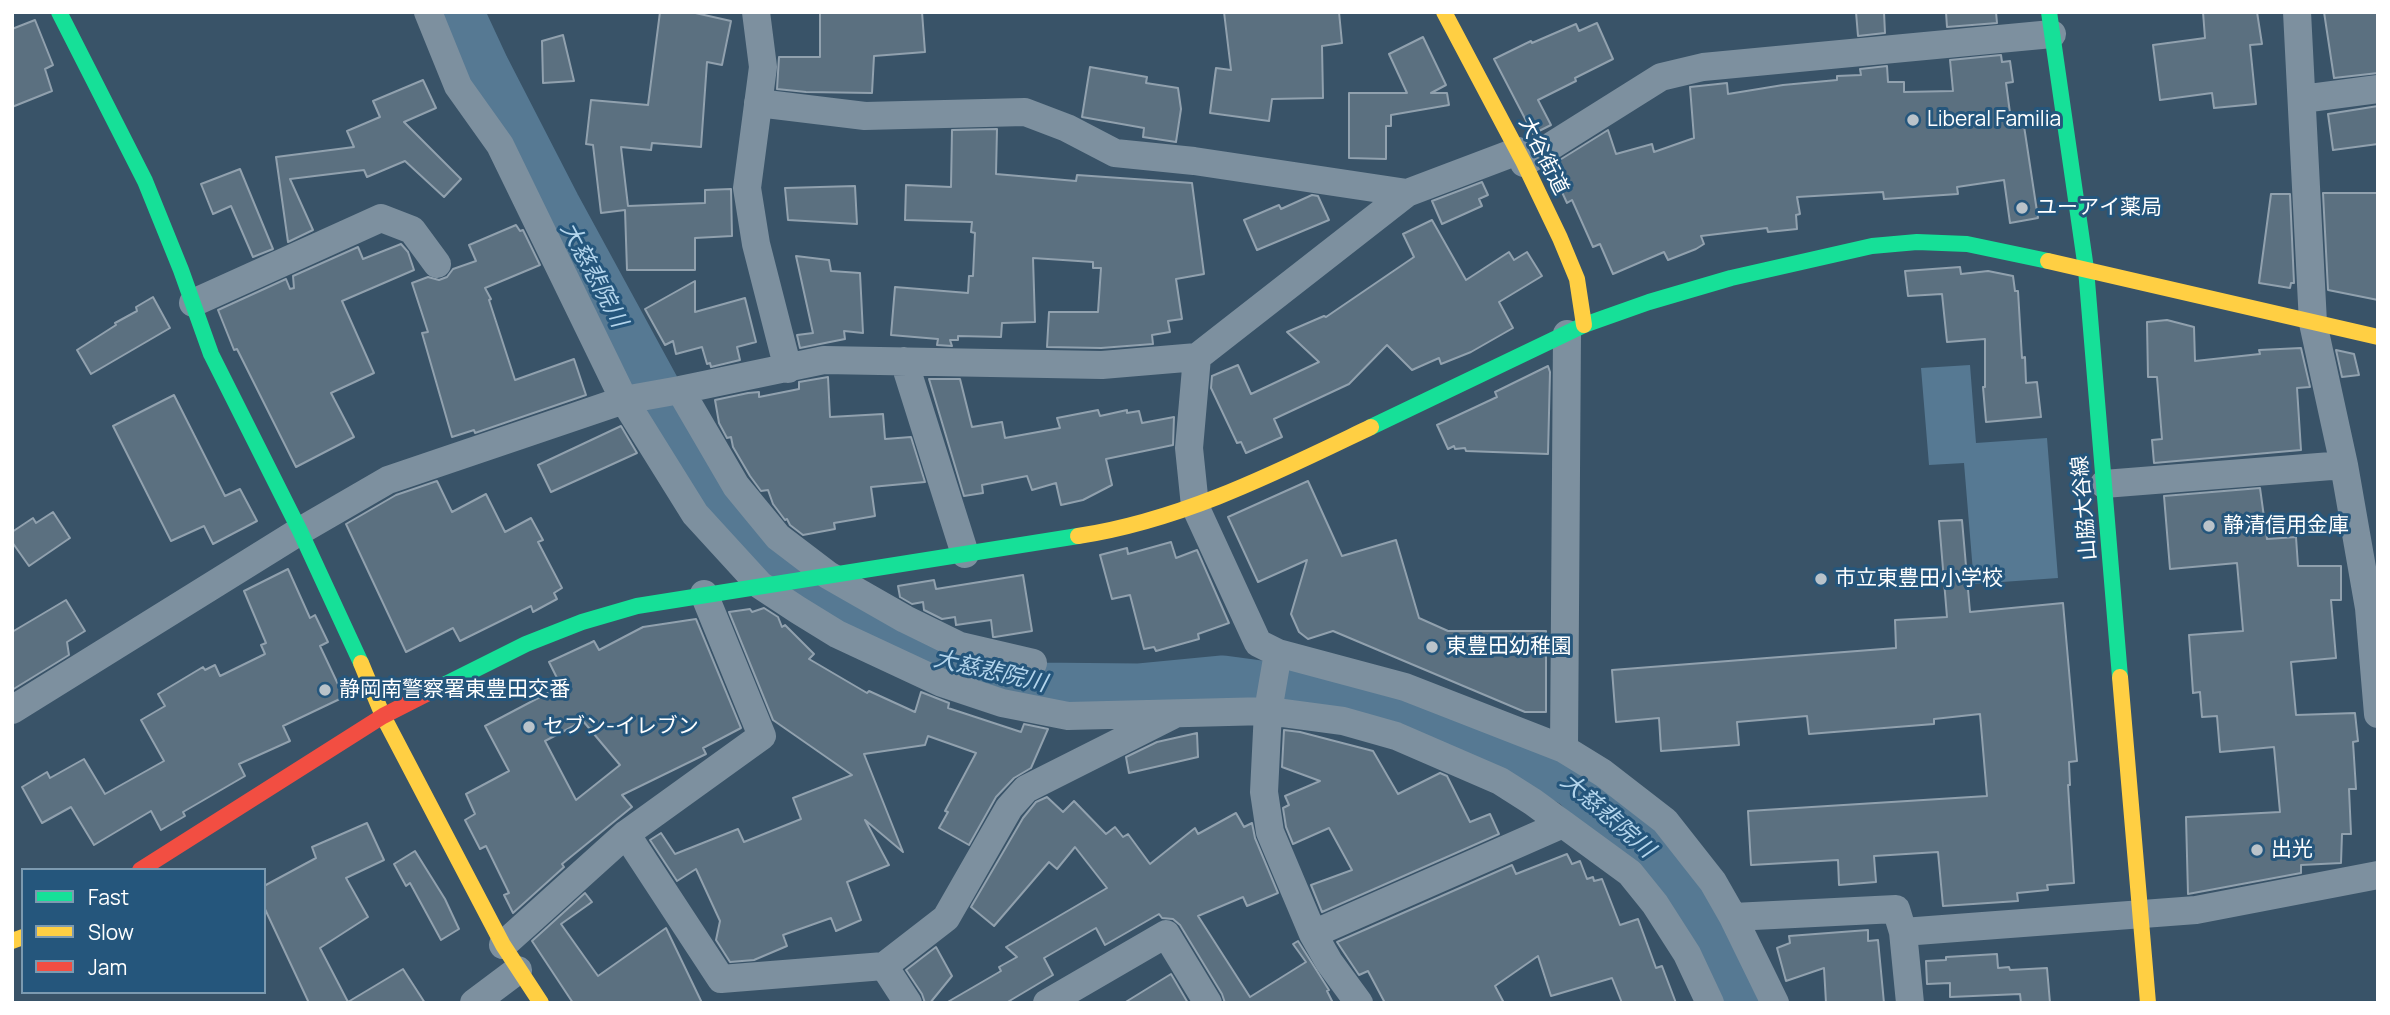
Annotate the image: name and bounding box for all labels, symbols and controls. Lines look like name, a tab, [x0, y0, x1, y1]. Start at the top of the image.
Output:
place label: Liberal Familia	[1927, 107, 2061, 133]
marker: Liberal Familia	[1905, 112, 1921, 128]
street label: 大谷街道	[1513, 113, 1573, 199]
place label: ユーアイ薬局	[2036, 195, 2162, 221]
marker: ユーアイ薬局	[2014, 200, 2030, 216]
water label: 大慈悲院川	[554, 218, 632, 332]
street label: 山脇大谷線	[2068, 455, 2102, 561]
place label: 静清信用金庫	[2223, 513, 2349, 539]
marker: 静清信用金庫	[2201, 518, 2217, 534]
place label: 市立東豊田小学校	[1835, 566, 2003, 592]
marker: 市立東豊田小学校	[1813, 571, 1829, 587]
place label: 東豊田幼稚園	[1446, 634, 1572, 660]
marker: 東豊田幼稚園	[1424, 639, 1440, 655]
water label: 大慈悲院川	[931, 646, 1049, 698]
place label: 静岡南警察署東豊田交番	[339, 677, 570, 703]
marker: 静岡南警察署東豊田交番	[317, 682, 333, 698]
place label: セブン-イレブン	[543, 714, 699, 740]
marker: セブン-イレブン	[521, 719, 537, 735]
water label: 大慈悲院川	[1555, 768, 1659, 864]
place label: 出光	[2271, 837, 2313, 863]
marker: 出光	[2249, 842, 2265, 858]
legend	[21, 868, 266, 994]
text: Fast	[88, 883, 129, 911]
text: Slow	[88, 918, 134, 946]
text: Jam	[88, 953, 127, 981]

